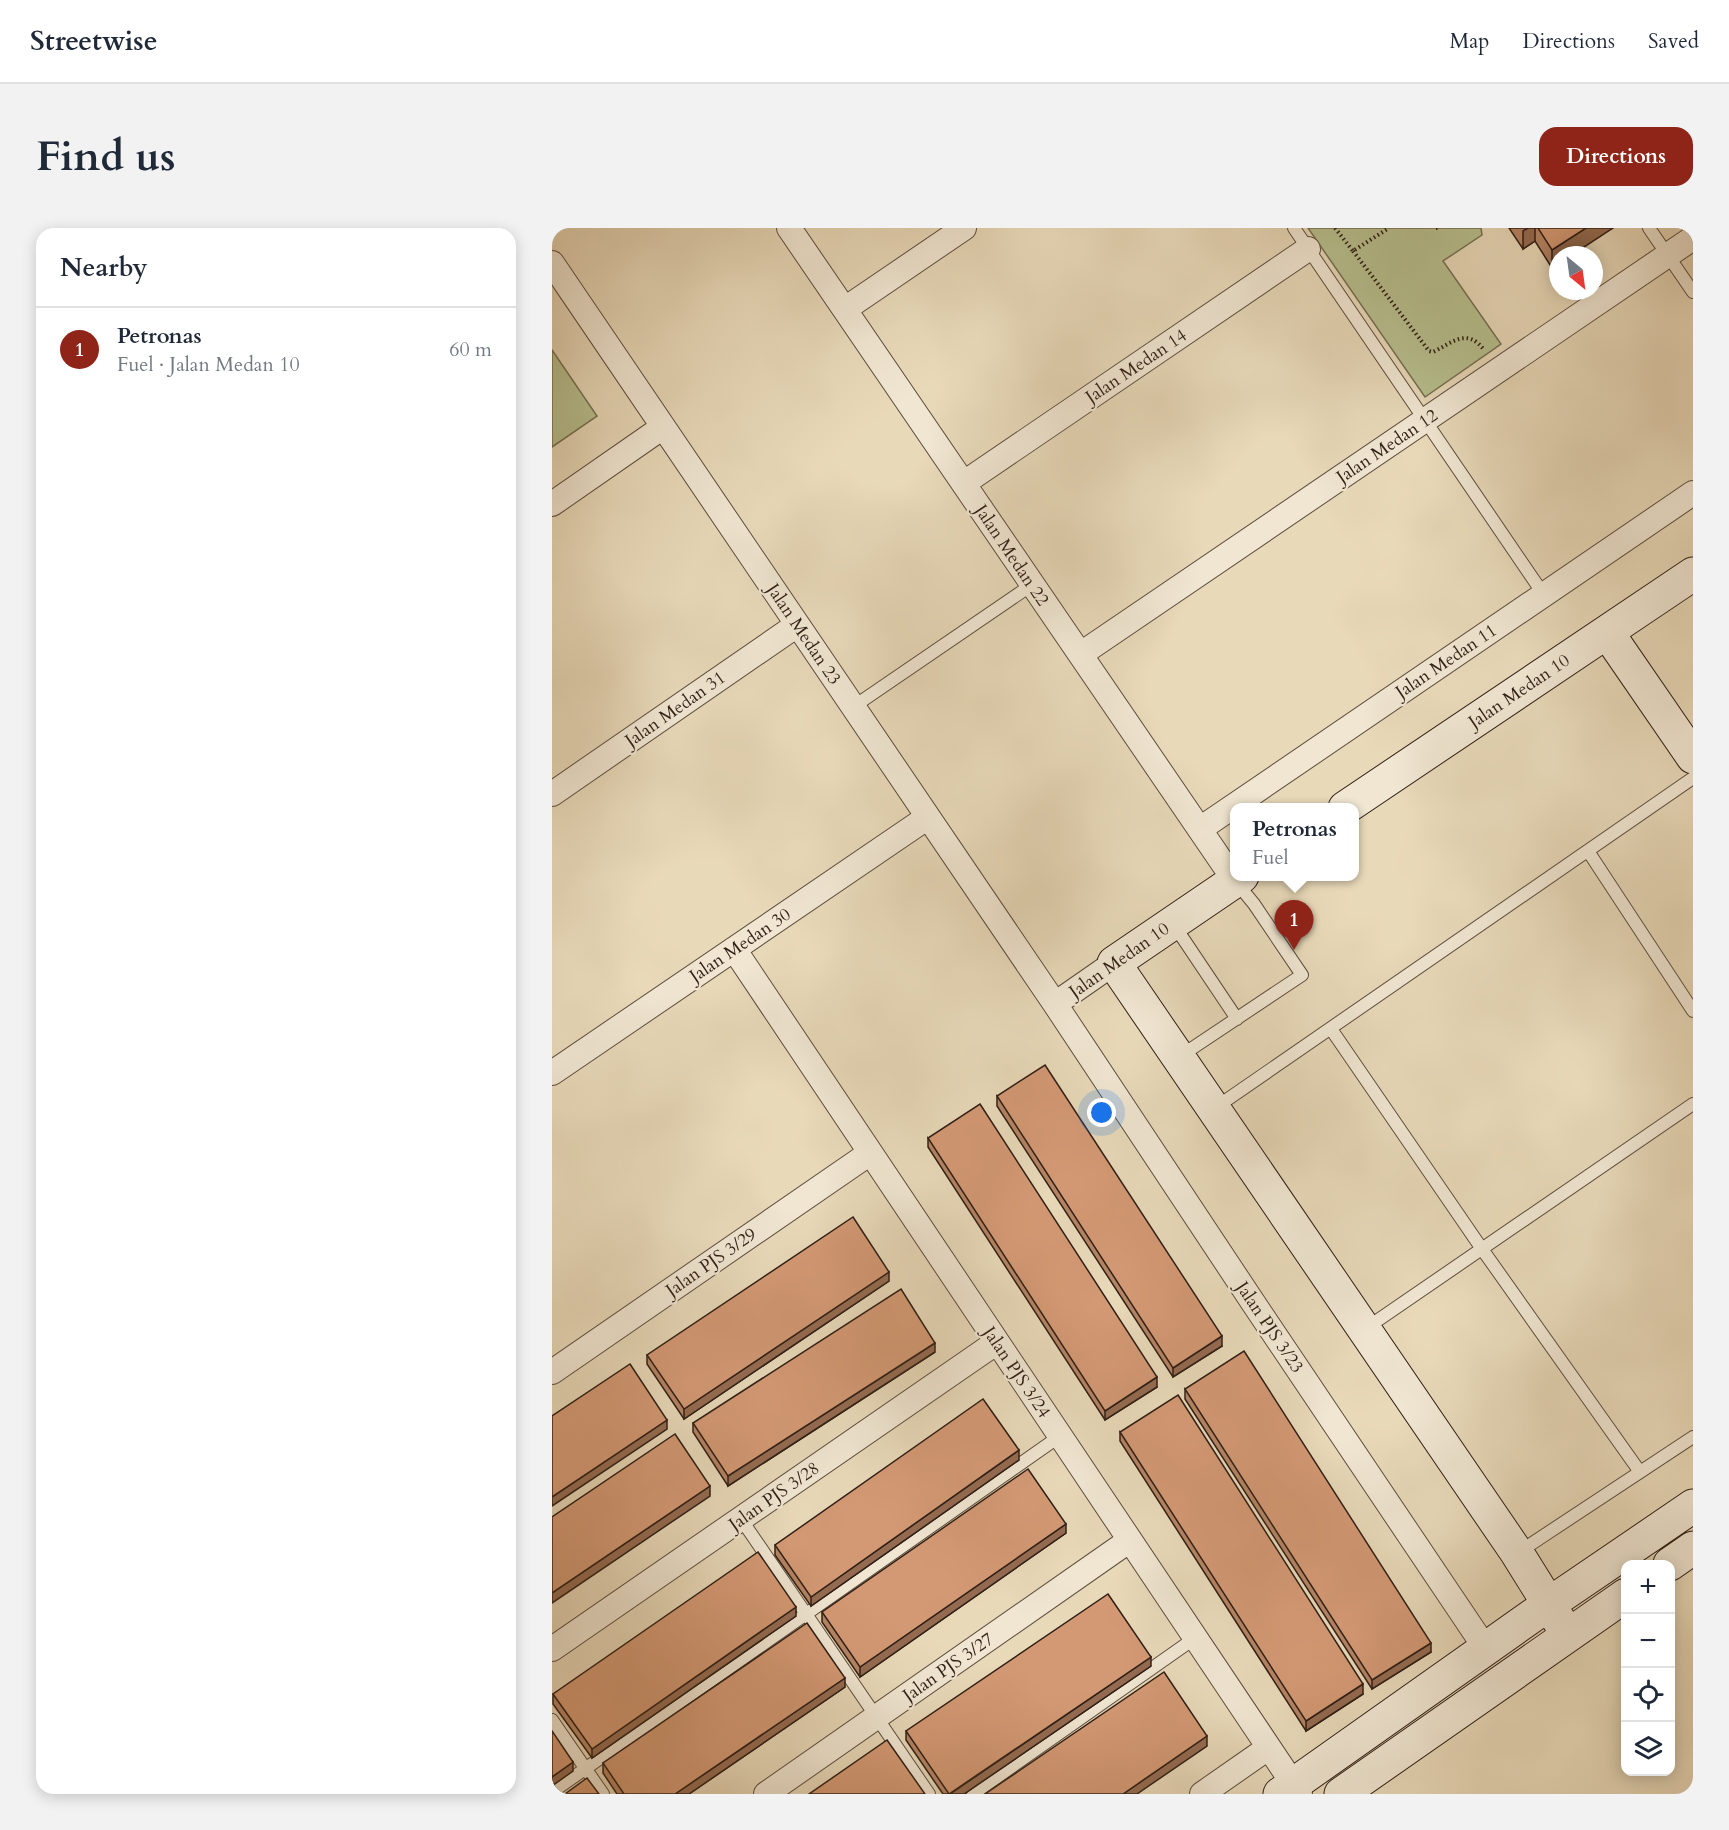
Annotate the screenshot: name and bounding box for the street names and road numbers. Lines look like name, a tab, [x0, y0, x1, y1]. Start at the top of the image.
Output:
street label: Jalan Medan 14	[1078, 323, 1192, 411]
street label: Jalan Medan 12	[1329, 403, 1443, 491]
street label: Jalan Medan 22	[967, 497, 1055, 611]
street label: Jalan Medan 23	[759, 576, 847, 690]
street label: Jalan Medan 11	[1388, 618, 1502, 706]
street label: Jalan Medan 10	[1461, 648, 1575, 736]
street label: Jalan Medan 31	[618, 666, 730, 755]
street label: Jalan Medan 30	[682, 902, 796, 990]
street label: Jalan Medan 10	[1062, 917, 1174, 1006]
street label: Jalan PJS 3/29	[659, 1222, 762, 1305]
street label: Jalan PJS 3/23	[1228, 1274, 1309, 1378]
street label: Jalan PJS 3/24	[975, 1319, 1056, 1423]
street label: Jalan PJS 3/28	[722, 1456, 825, 1539]
street label: Jalan PJS 3/27	[896, 1627, 999, 1710]

